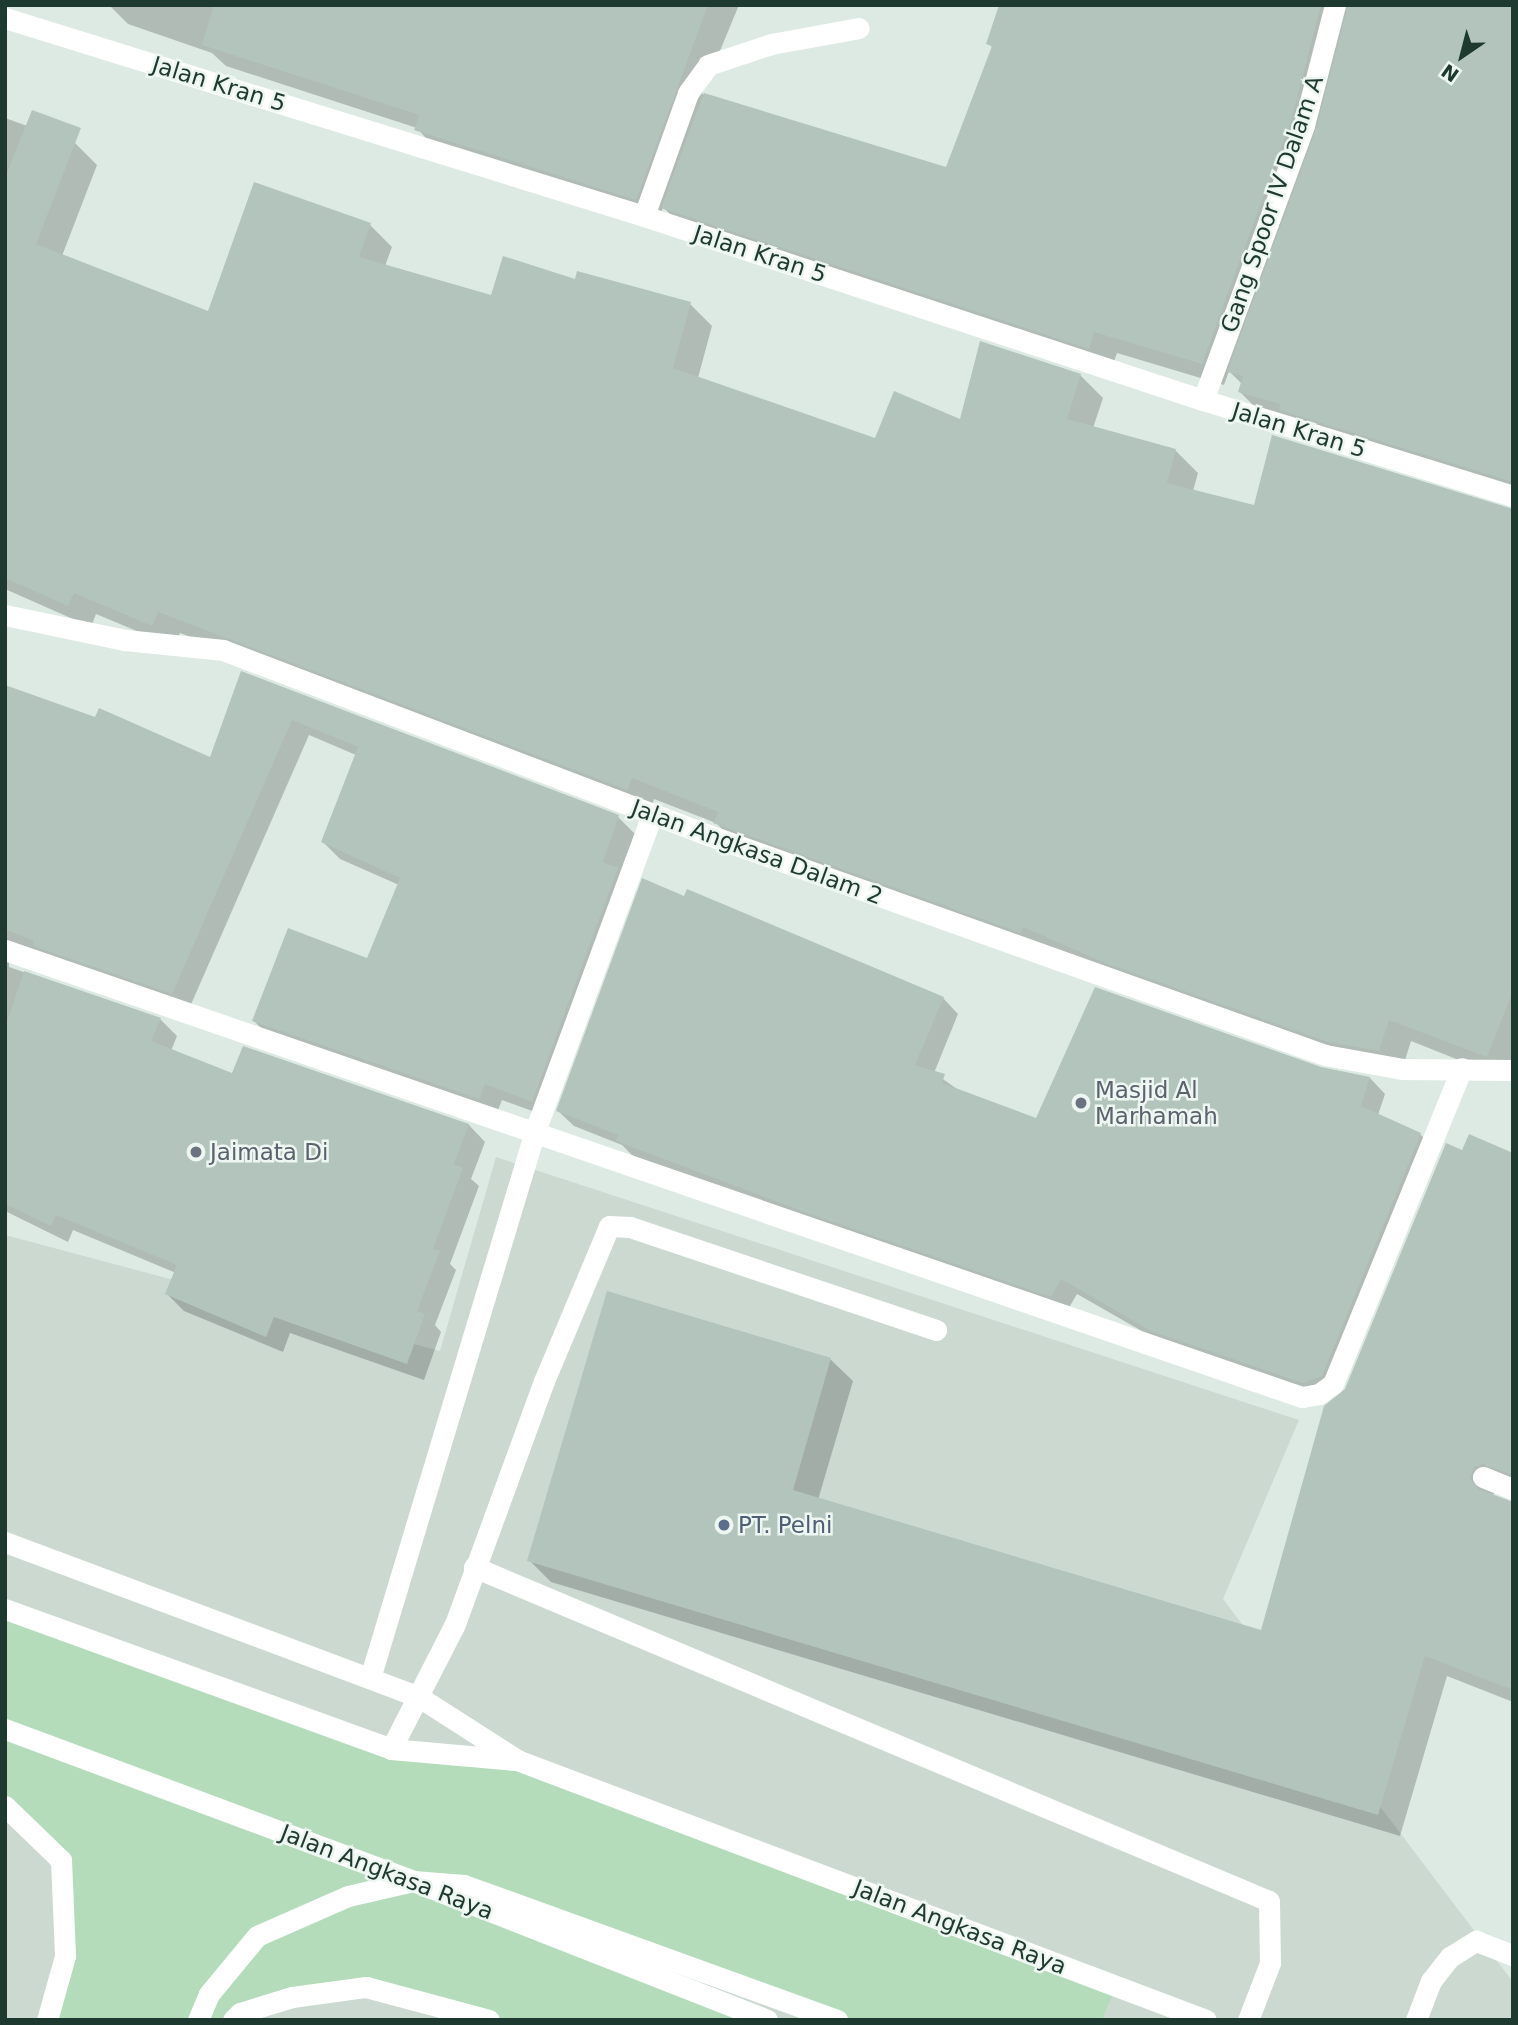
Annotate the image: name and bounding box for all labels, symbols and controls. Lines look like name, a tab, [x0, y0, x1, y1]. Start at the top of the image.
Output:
north arrow	[1427, 21, 1497, 91]
street label: Jalan Kran 5	[149, 51, 289, 117]
text: N	[1437, 60, 1463, 87]
street label: Gang Spoor IV Dalam A	[1215, 72, 1329, 336]
street label: Jalan Kran 5	[690, 219, 830, 289]
street label: Jalan Kran 5	[1229, 397, 1369, 463]
street label: Jalan Angkasa Dalam 2	[628, 794, 886, 910]
place label: Masjid Al Marhamah	[1095, 1076, 1218, 1130]
marker: Masjid Al Marhamah	[1073, 1095, 1089, 1111]
place label: Jaimata Di	[210, 1138, 328, 1166]
marker: Jaimata Di	[188, 1144, 204, 1160]
place label: PT. Pelni	[738, 1511, 832, 1539]
marker: PT. Pelni	[716, 1517, 732, 1533]
street label: Jalan Angkasa Raya	[277, 1819, 497, 1925]
street label: Jalan Angkasa Raya	[850, 1874, 1070, 1980]

